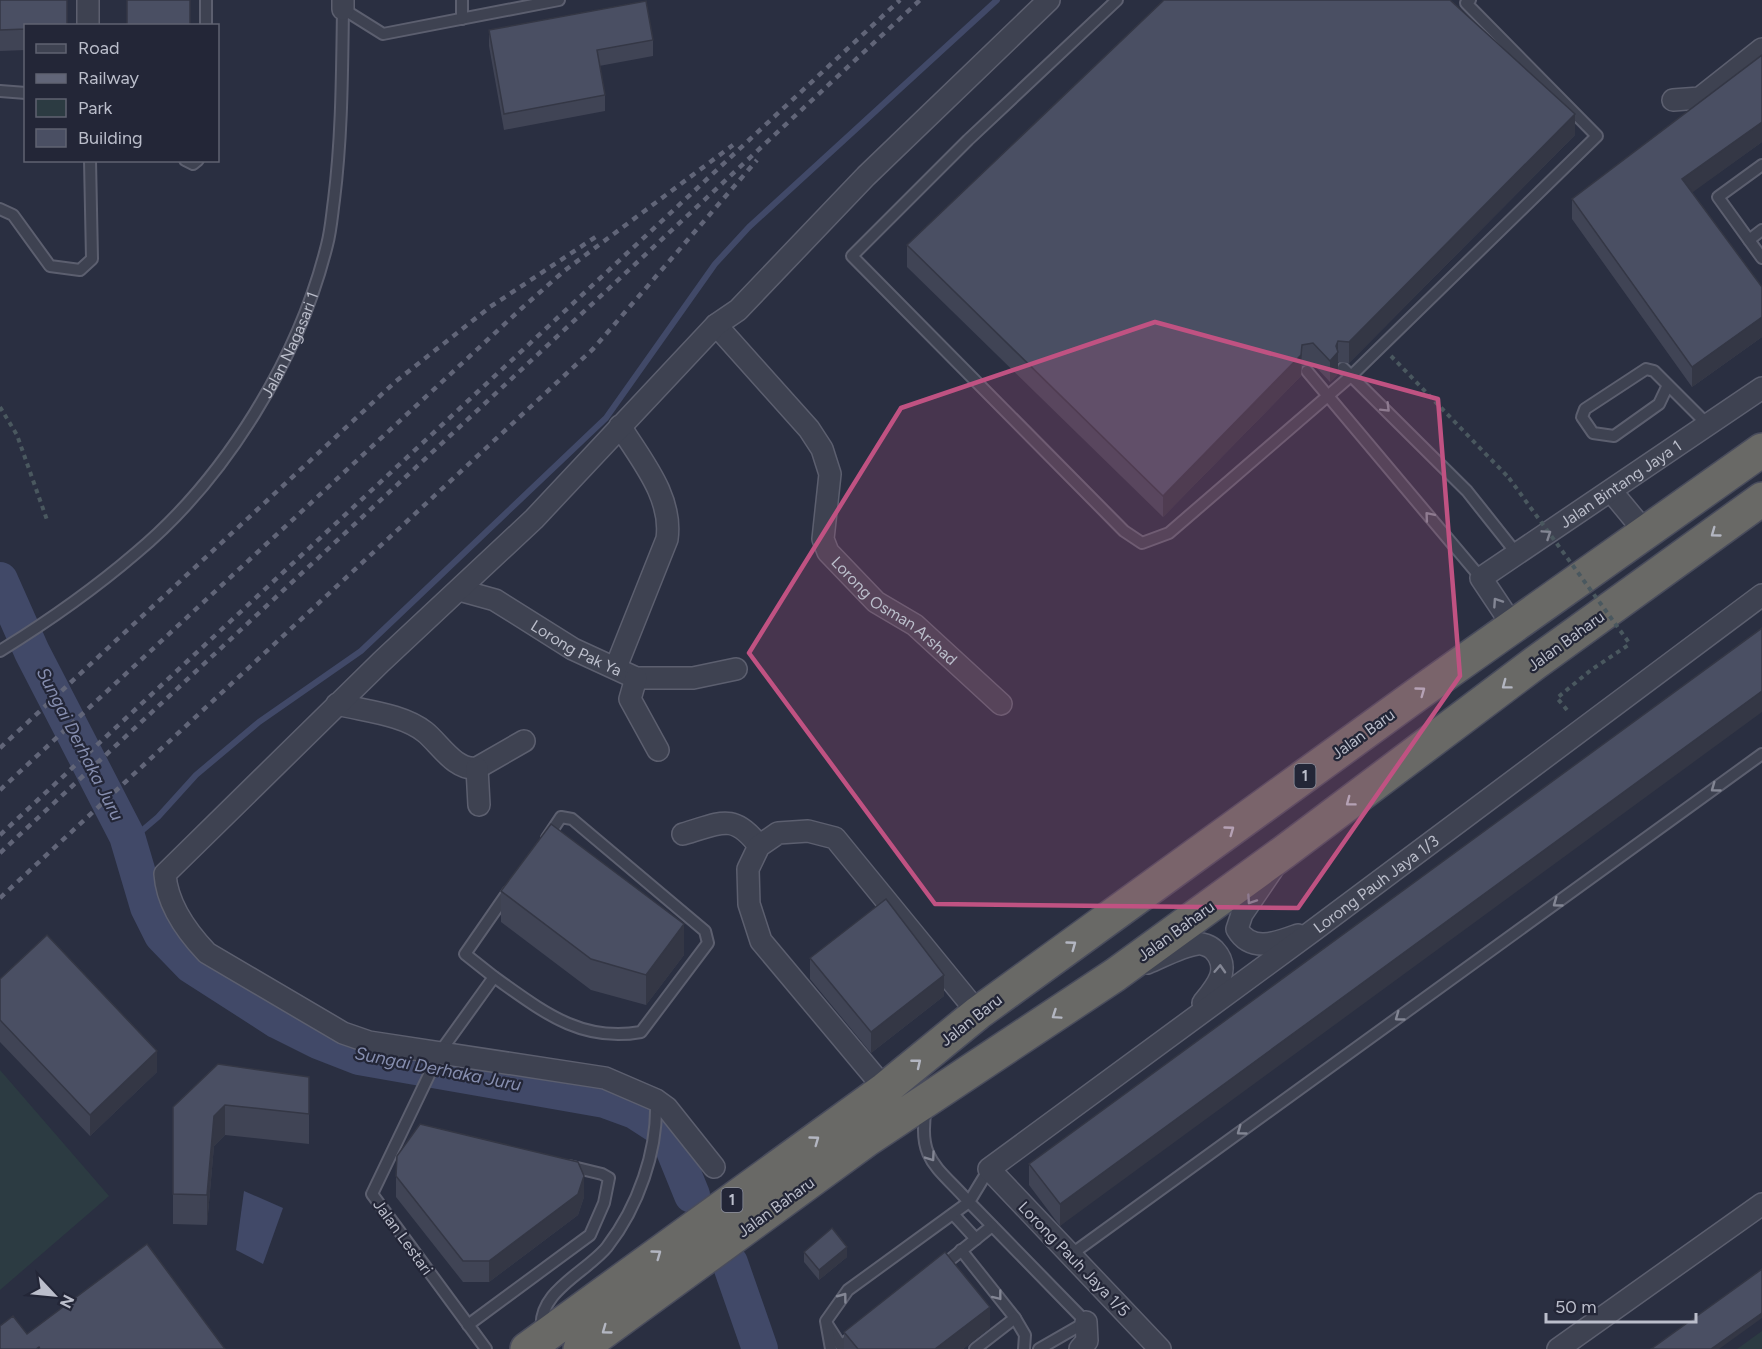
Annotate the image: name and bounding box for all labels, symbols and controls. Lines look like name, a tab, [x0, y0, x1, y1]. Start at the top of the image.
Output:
legend	[24, 24, 219, 162]
text: Road	[78, 37, 119, 59]
text: Railway	[78, 67, 140, 89]
text: Park	[78, 97, 113, 119]
text: Building	[78, 127, 143, 149]
street label: Jalan Nagasari 1	[257, 289, 322, 401]
one-way arrow	[1378, 401, 1389, 412]
street label: Jalan Bintang Jaya 1	[1556, 436, 1685, 532]
one-way arrow	[1426, 512, 1437, 523]
one-way arrow	[1710, 526, 1721, 537]
one-way arrow	[1540, 530, 1551, 541]
street label: Lorong Osman Arshad	[828, 552, 961, 669]
one-way arrow	[1493, 598, 1504, 609]
street label: Jalan Baharu	[1524, 607, 1608, 675]
street label: Lorong Pak Ya	[528, 616, 625, 680]
water label: Sungai Derhaka Juru	[32, 664, 128, 824]
one-way arrow	[1501, 677, 1512, 688]
one-way arrow	[1415, 687, 1426, 698]
street label: Jalan Baru	[1328, 705, 1398, 763]
road number: 1	[1294, 764, 1316, 788]
one-way arrow	[1710, 781, 1721, 792]
one-way arrow	[1346, 795, 1357, 806]
one-way arrow	[1223, 827, 1234, 838]
street label: Lorong Pauh Jaya 1/3	[1309, 831, 1442, 937]
one-way arrow	[1247, 893, 1258, 904]
one-way arrow	[1552, 895, 1563, 906]
street label: Jalan Baharu	[1134, 897, 1218, 965]
one-way arrow	[1066, 941, 1077, 952]
one-way arrow	[1214, 964, 1227, 973]
street label: Jalan Baru	[936, 990, 1006, 1050]
one-way arrow	[1052, 1008, 1063, 1019]
one-way arrow	[1394, 1010, 1405, 1021]
water label: Sungai Derhaka Juru	[353, 1042, 523, 1096]
one-way arrow	[910, 1059, 921, 1070]
one-way arrow	[1237, 1124, 1248, 1135]
one-way arrow	[809, 1136, 820, 1147]
one-way arrow	[924, 1151, 935, 1162]
street label: Jalan Baharu	[734, 1173, 818, 1241]
road number: 1	[722, 1188, 742, 1212]
street label: Jalan Lestari	[369, 1196, 437, 1278]
street label: Lorong Pauh Jaya 1/5	[1014, 1198, 1134, 1320]
one-way arrow	[651, 1250, 662, 1261]
north arrow	[24, 1265, 84, 1325]
scale bar	[1546, 1286, 1696, 1324]
one-way arrow	[991, 1289, 1002, 1300]
text: N	[56, 1292, 78, 1311]
one-way arrow	[836, 1293, 847, 1304]
text: 50 m	[1555, 1296, 1597, 1318]
one-way arrow	[602, 1323, 613, 1334]

